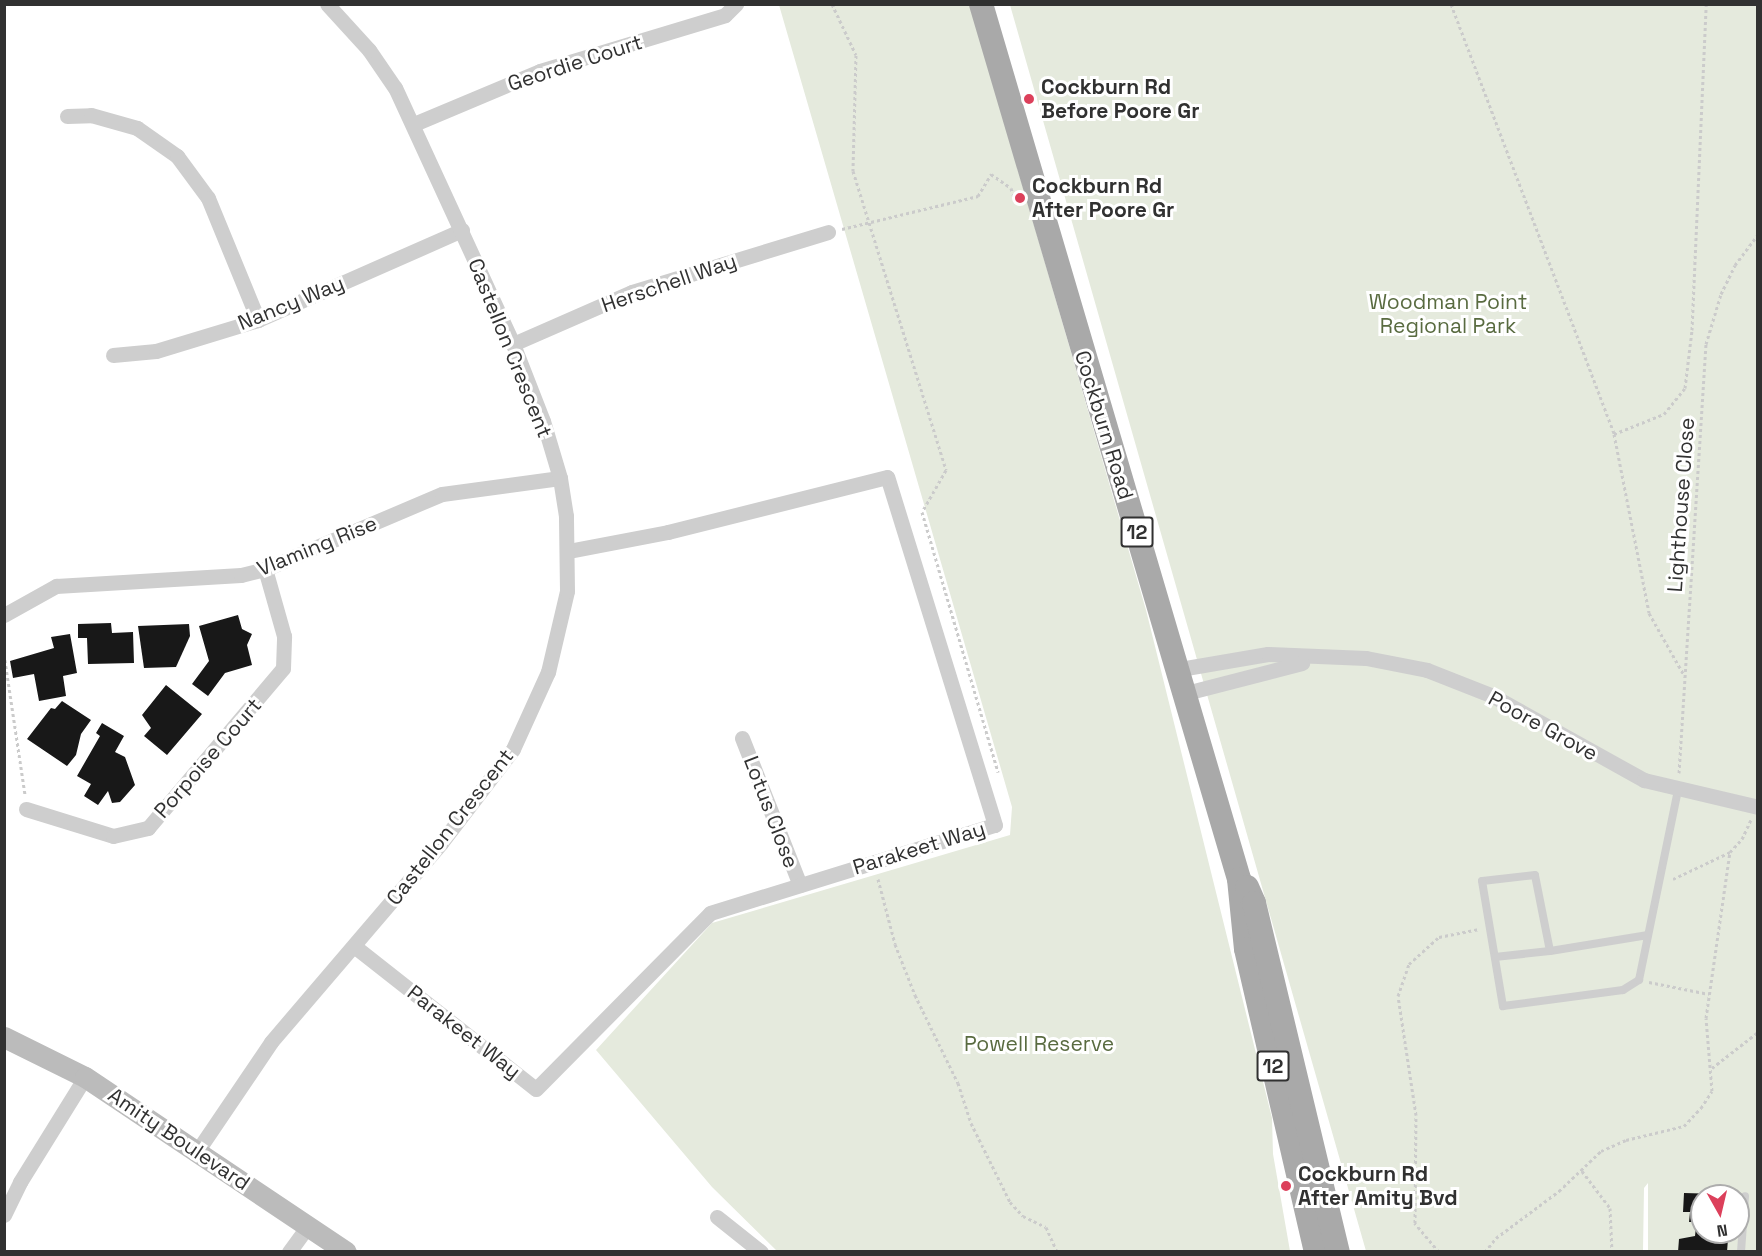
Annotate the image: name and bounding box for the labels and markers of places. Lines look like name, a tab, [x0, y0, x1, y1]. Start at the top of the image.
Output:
place label: Cockburn Rd Before Poore Gr	[1041, 74, 1200, 124]
marker: Cockburn Rd Before Poore Gr	[1022, 92, 1036, 106]
place label: Cockburn Rd After Poore Gr	[1032, 173, 1174, 223]
marker: Cockburn Rd After Poore Gr	[1013, 191, 1027, 205]
place label: Cockburn Rd After Amity Bvd	[1298, 1161, 1458, 1211]
marker: Cockburn Rd After Amity Bvd	[1279, 1179, 1293, 1193]

